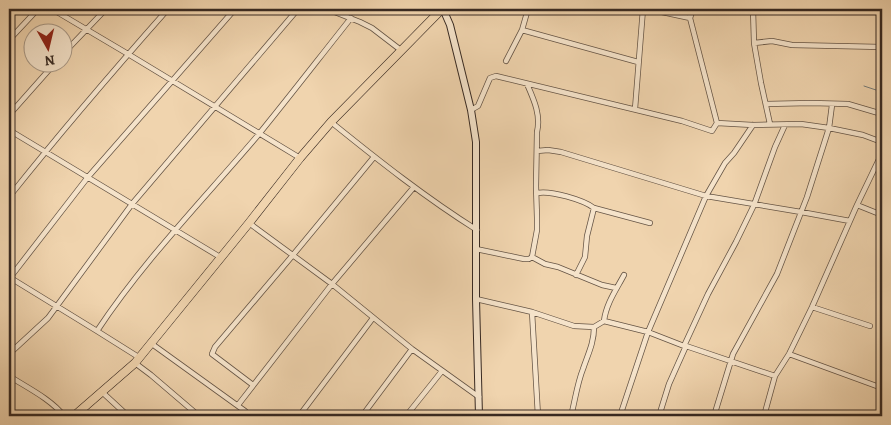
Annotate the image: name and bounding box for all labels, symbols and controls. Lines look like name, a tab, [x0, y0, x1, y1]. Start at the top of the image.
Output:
north arrow	[22, 22, 72, 72]
text: N	[43, 50, 56, 70]

